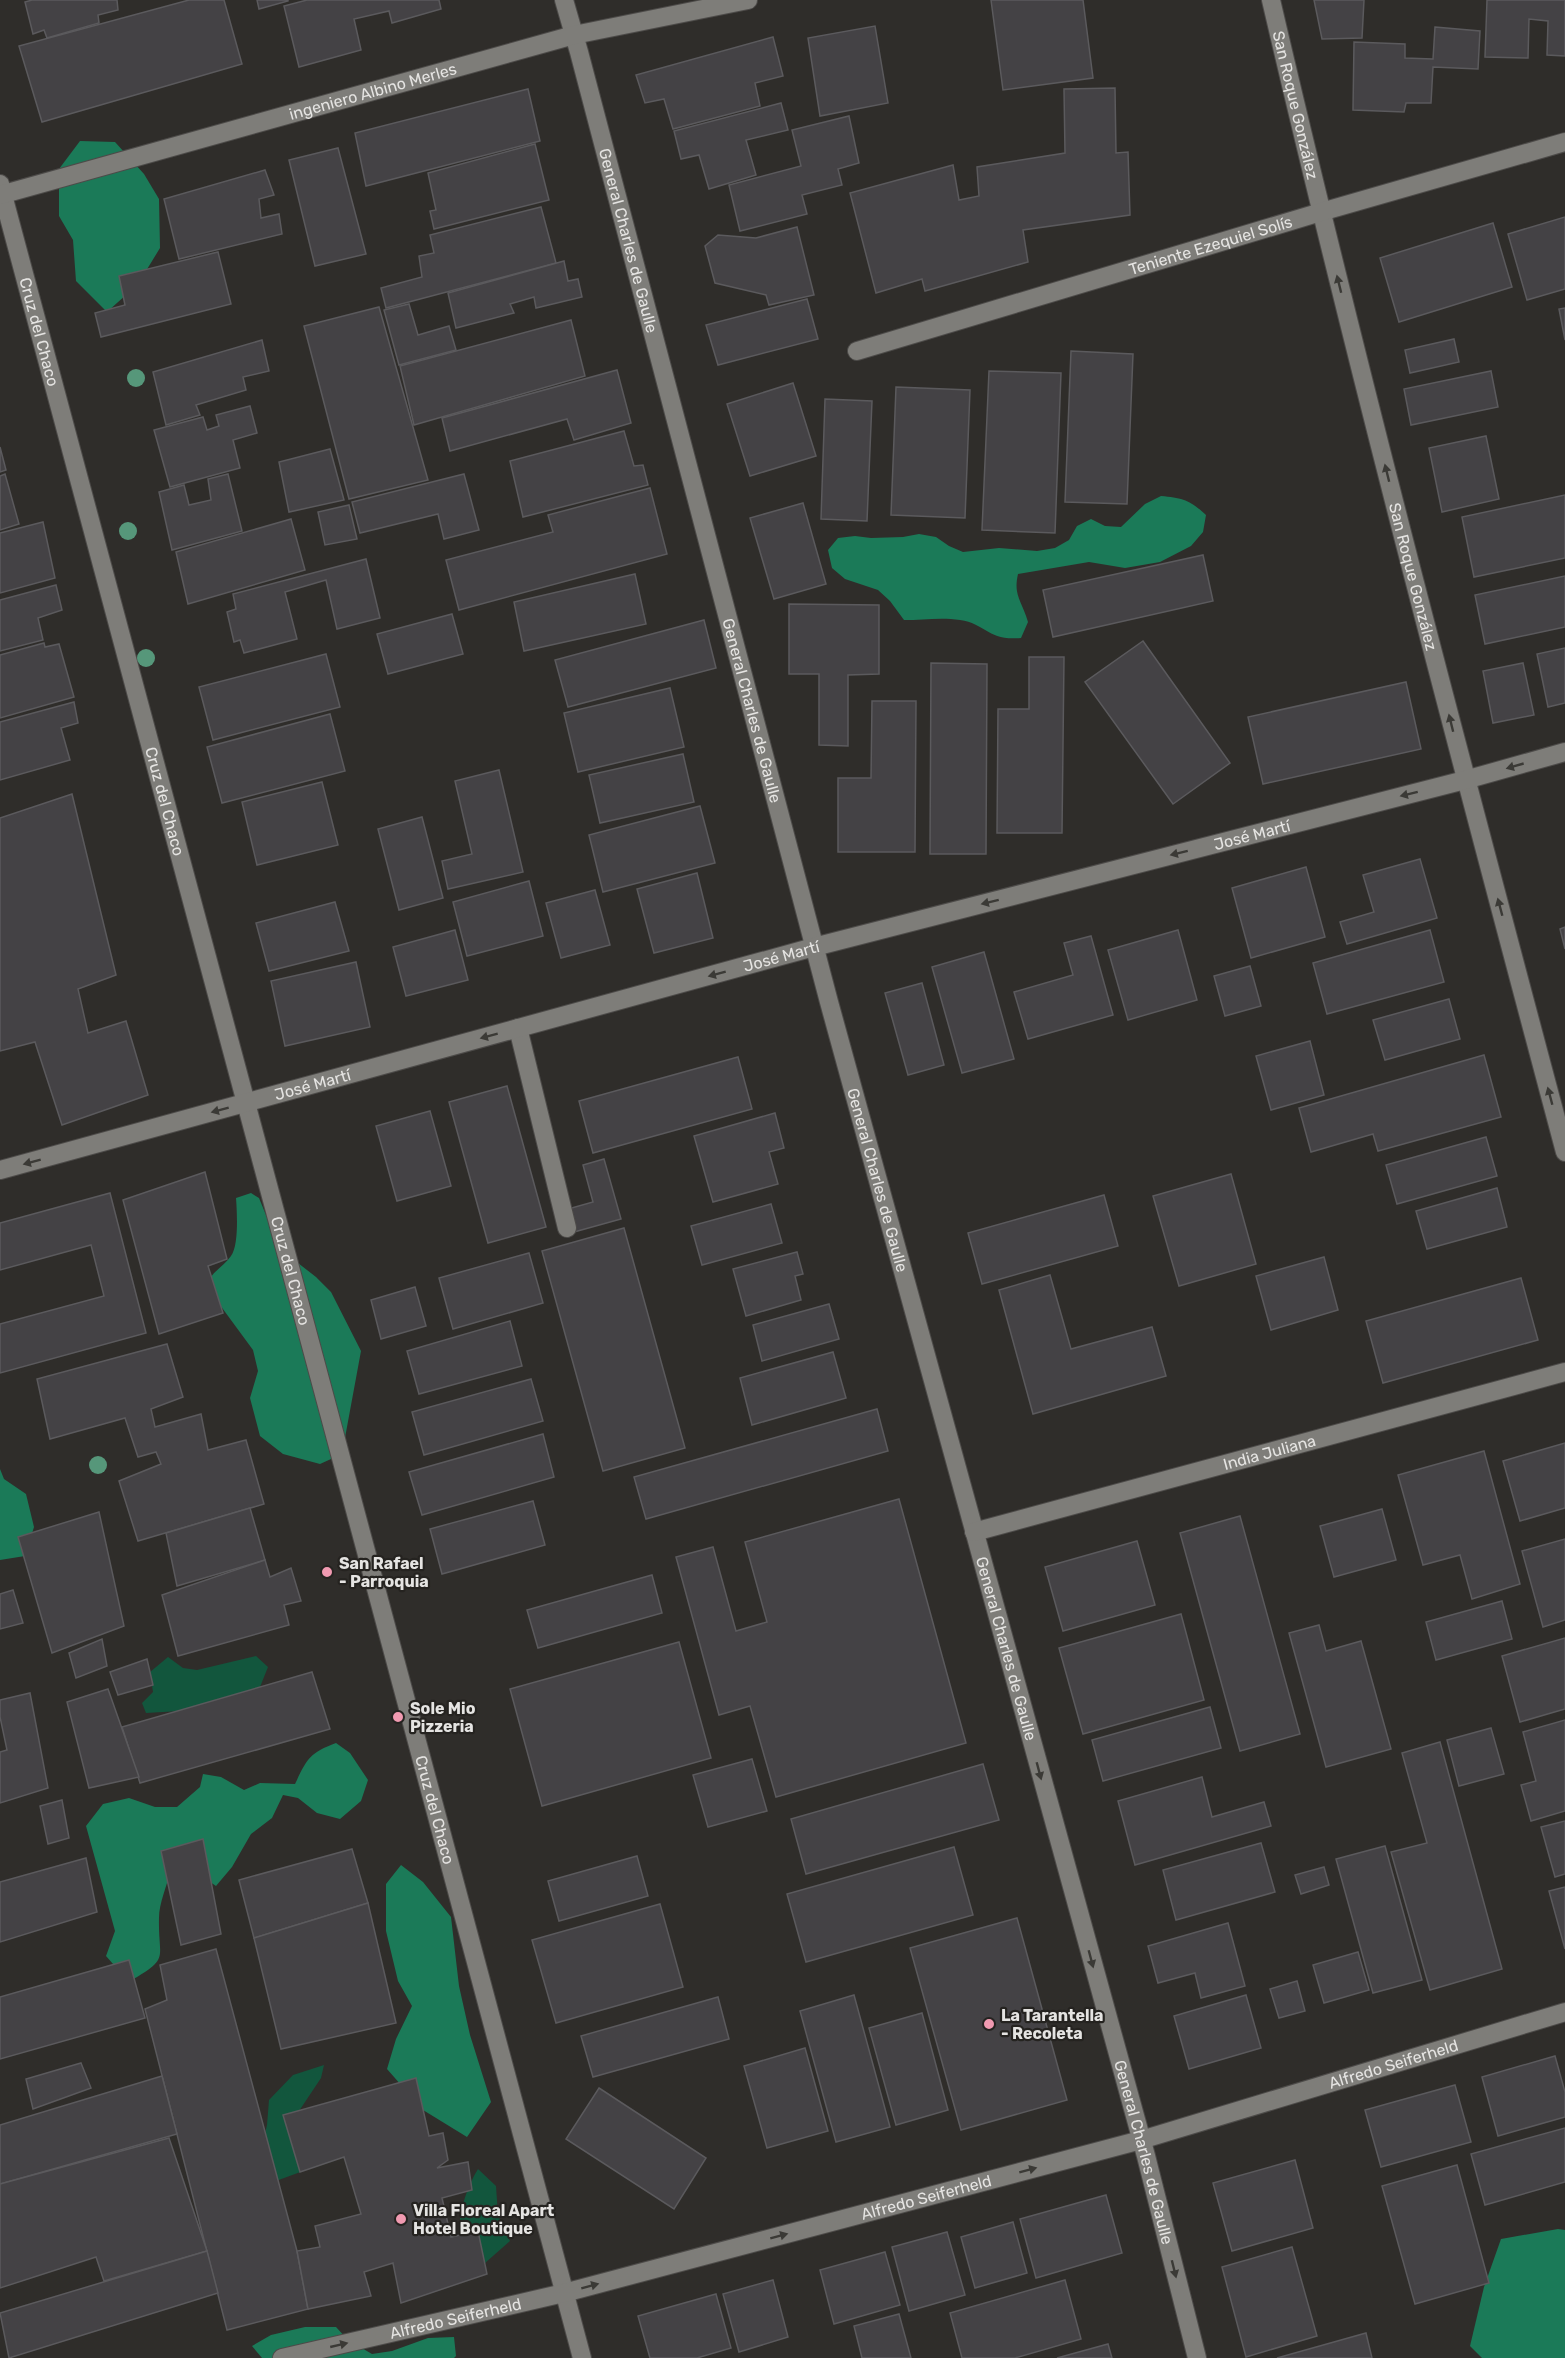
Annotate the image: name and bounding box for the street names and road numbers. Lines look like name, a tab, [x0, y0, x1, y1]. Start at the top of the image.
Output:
street label: San Roque González	[1269, 29, 1322, 181]
street label: ingeniero Albino Merles	[287, 59, 459, 124]
street label: General Charles de Gaulle	[595, 146, 661, 335]
street label: Teniente Ezequiel Solís	[1127, 212, 1295, 279]
street label: Cruz del Chaco	[15, 275, 63, 389]
street label: San Roque González	[1385, 501, 1441, 653]
street label: General Charles de Gaulle	[718, 616, 785, 805]
street label: Cruz del Chaco	[141, 745, 188, 858]
street label: José Martí	[1212, 816, 1293, 854]
street label: José Martí	[741, 937, 823, 976]
street label: José Martí	[272, 1065, 354, 1104]
street label: General Charles de Gaulle	[843, 1086, 912, 1274]
street label: Cruz del Chaco	[267, 1214, 314, 1327]
street label: India Juliana	[1221, 1431, 1318, 1474]
street label: General Charles de Gaulle	[972, 1555, 1040, 1743]
street label: Cruz del Chaco	[411, 1753, 458, 1866]
street label: Alfredo Seiferheld	[1327, 2036, 1461, 2093]
street label: General Charles de Gaulle	[1110, 2058, 1177, 2247]
street label: Alfredo Seiferheld	[859, 2171, 994, 2224]
street label: Alfredo Seiferheld	[388, 2294, 523, 2343]

